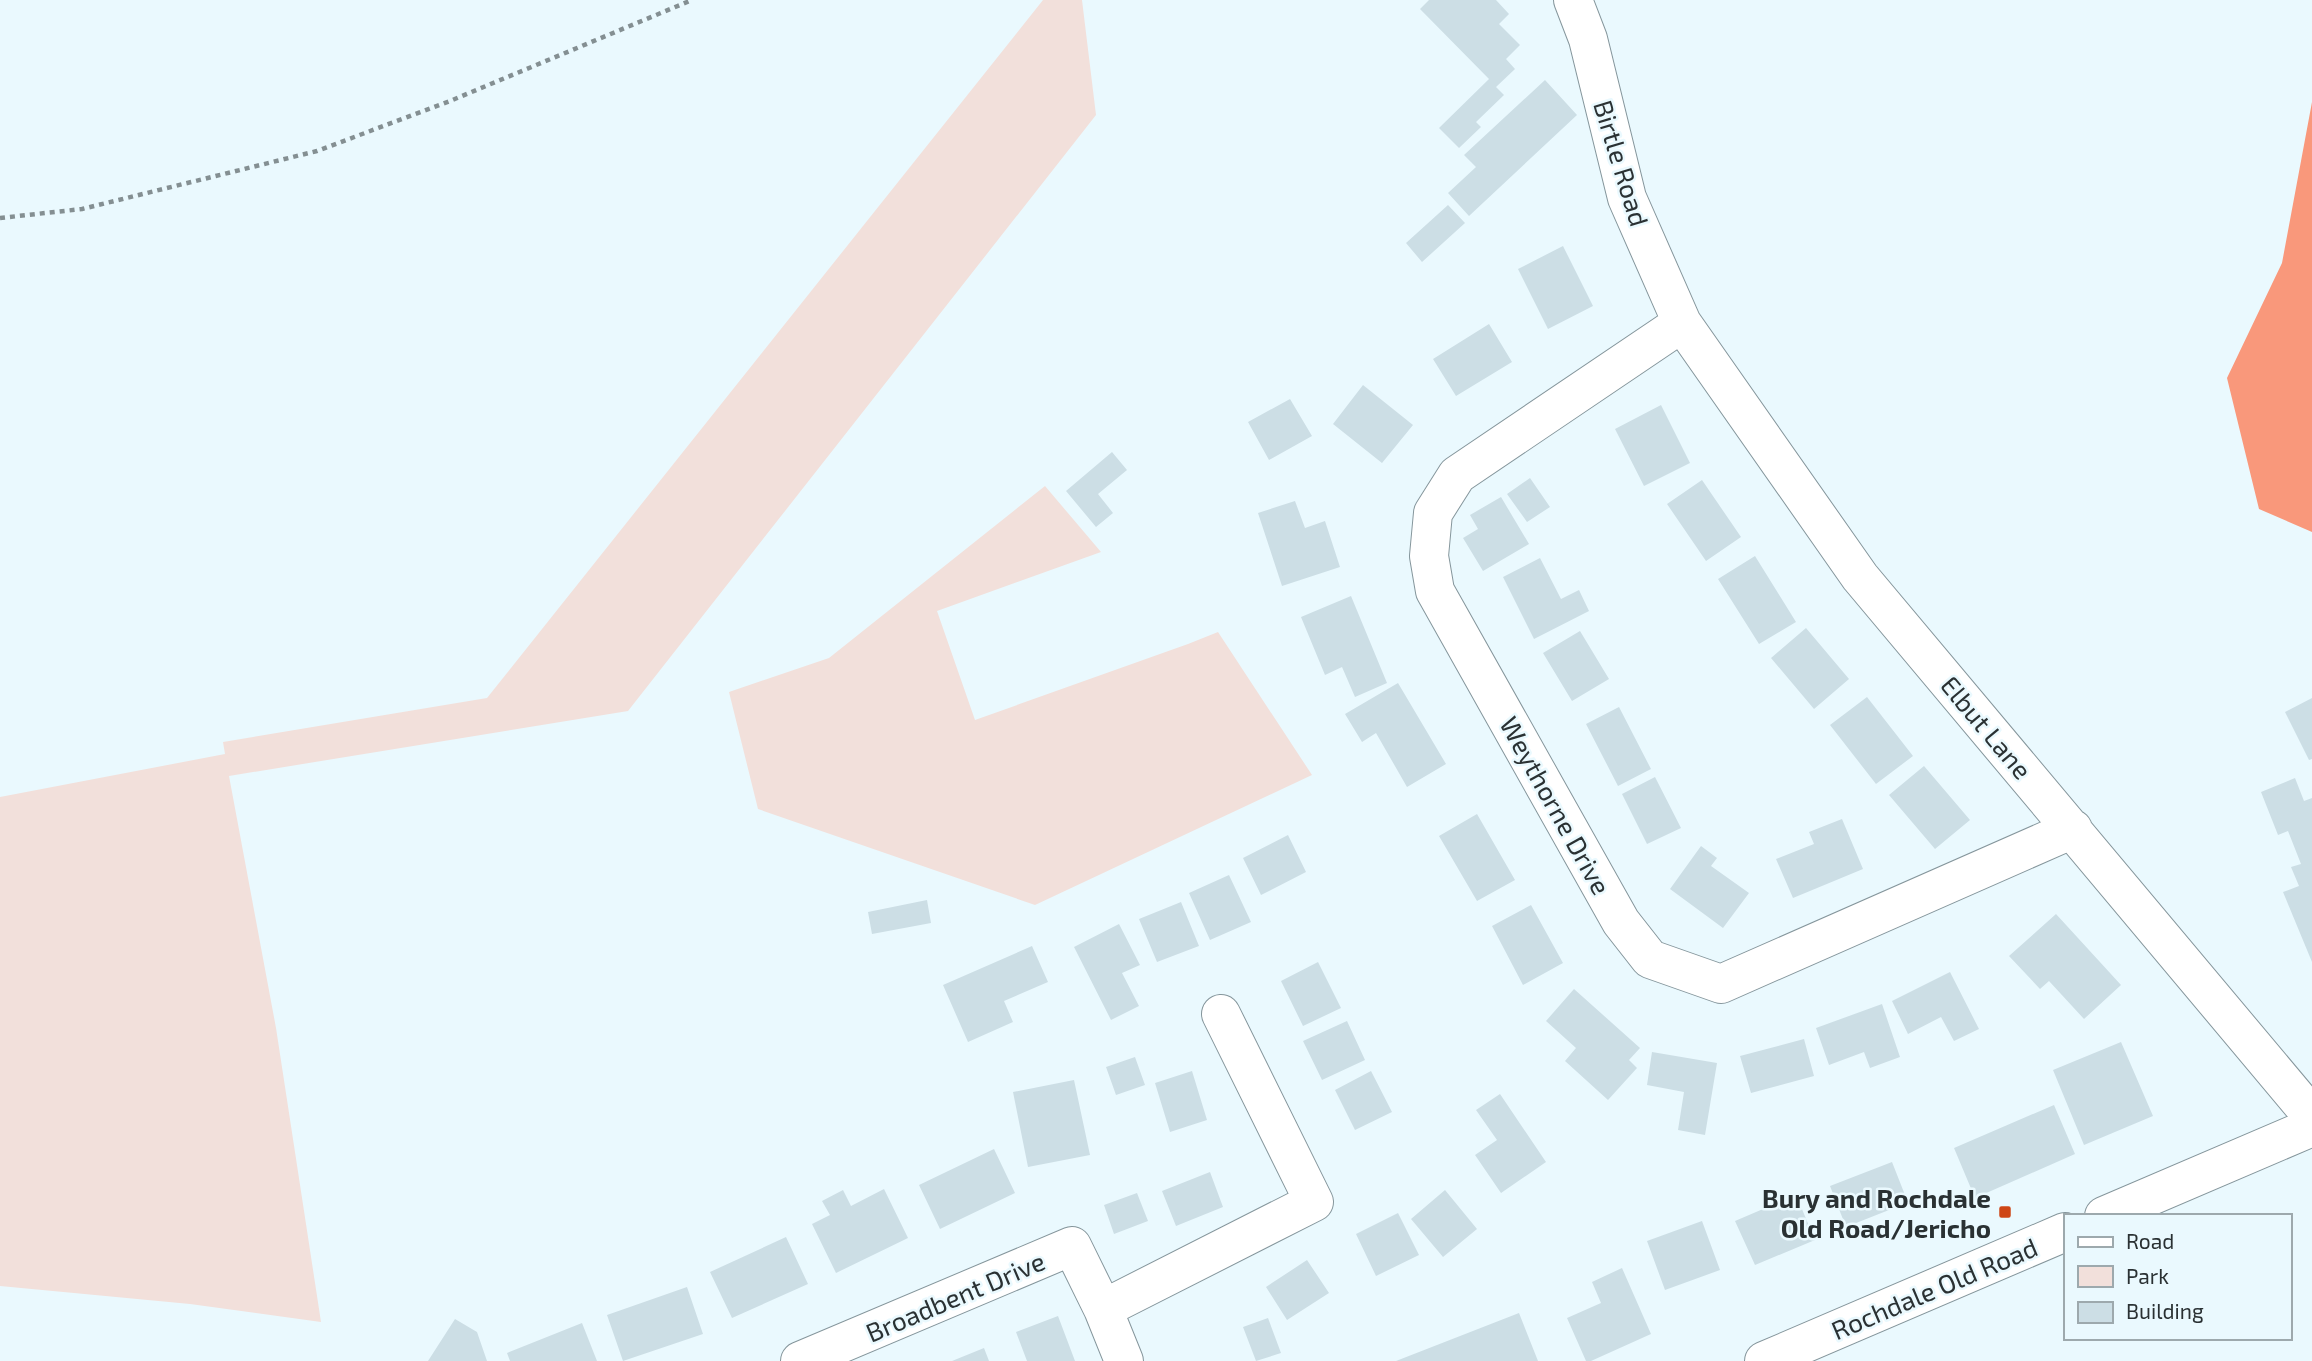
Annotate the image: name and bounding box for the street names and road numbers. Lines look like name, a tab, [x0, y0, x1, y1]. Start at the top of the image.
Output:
street label: Birtle Road	[1588, 96, 1656, 230]
street label: Elbut Lane	[1935, 669, 2039, 785]
street label: Weythorne Drive	[1494, 711, 1618, 899]
street label: Rochdale Old Road	[1826, 1231, 2042, 1345]
street label: Broadbent Drive	[861, 1244, 1049, 1348]

